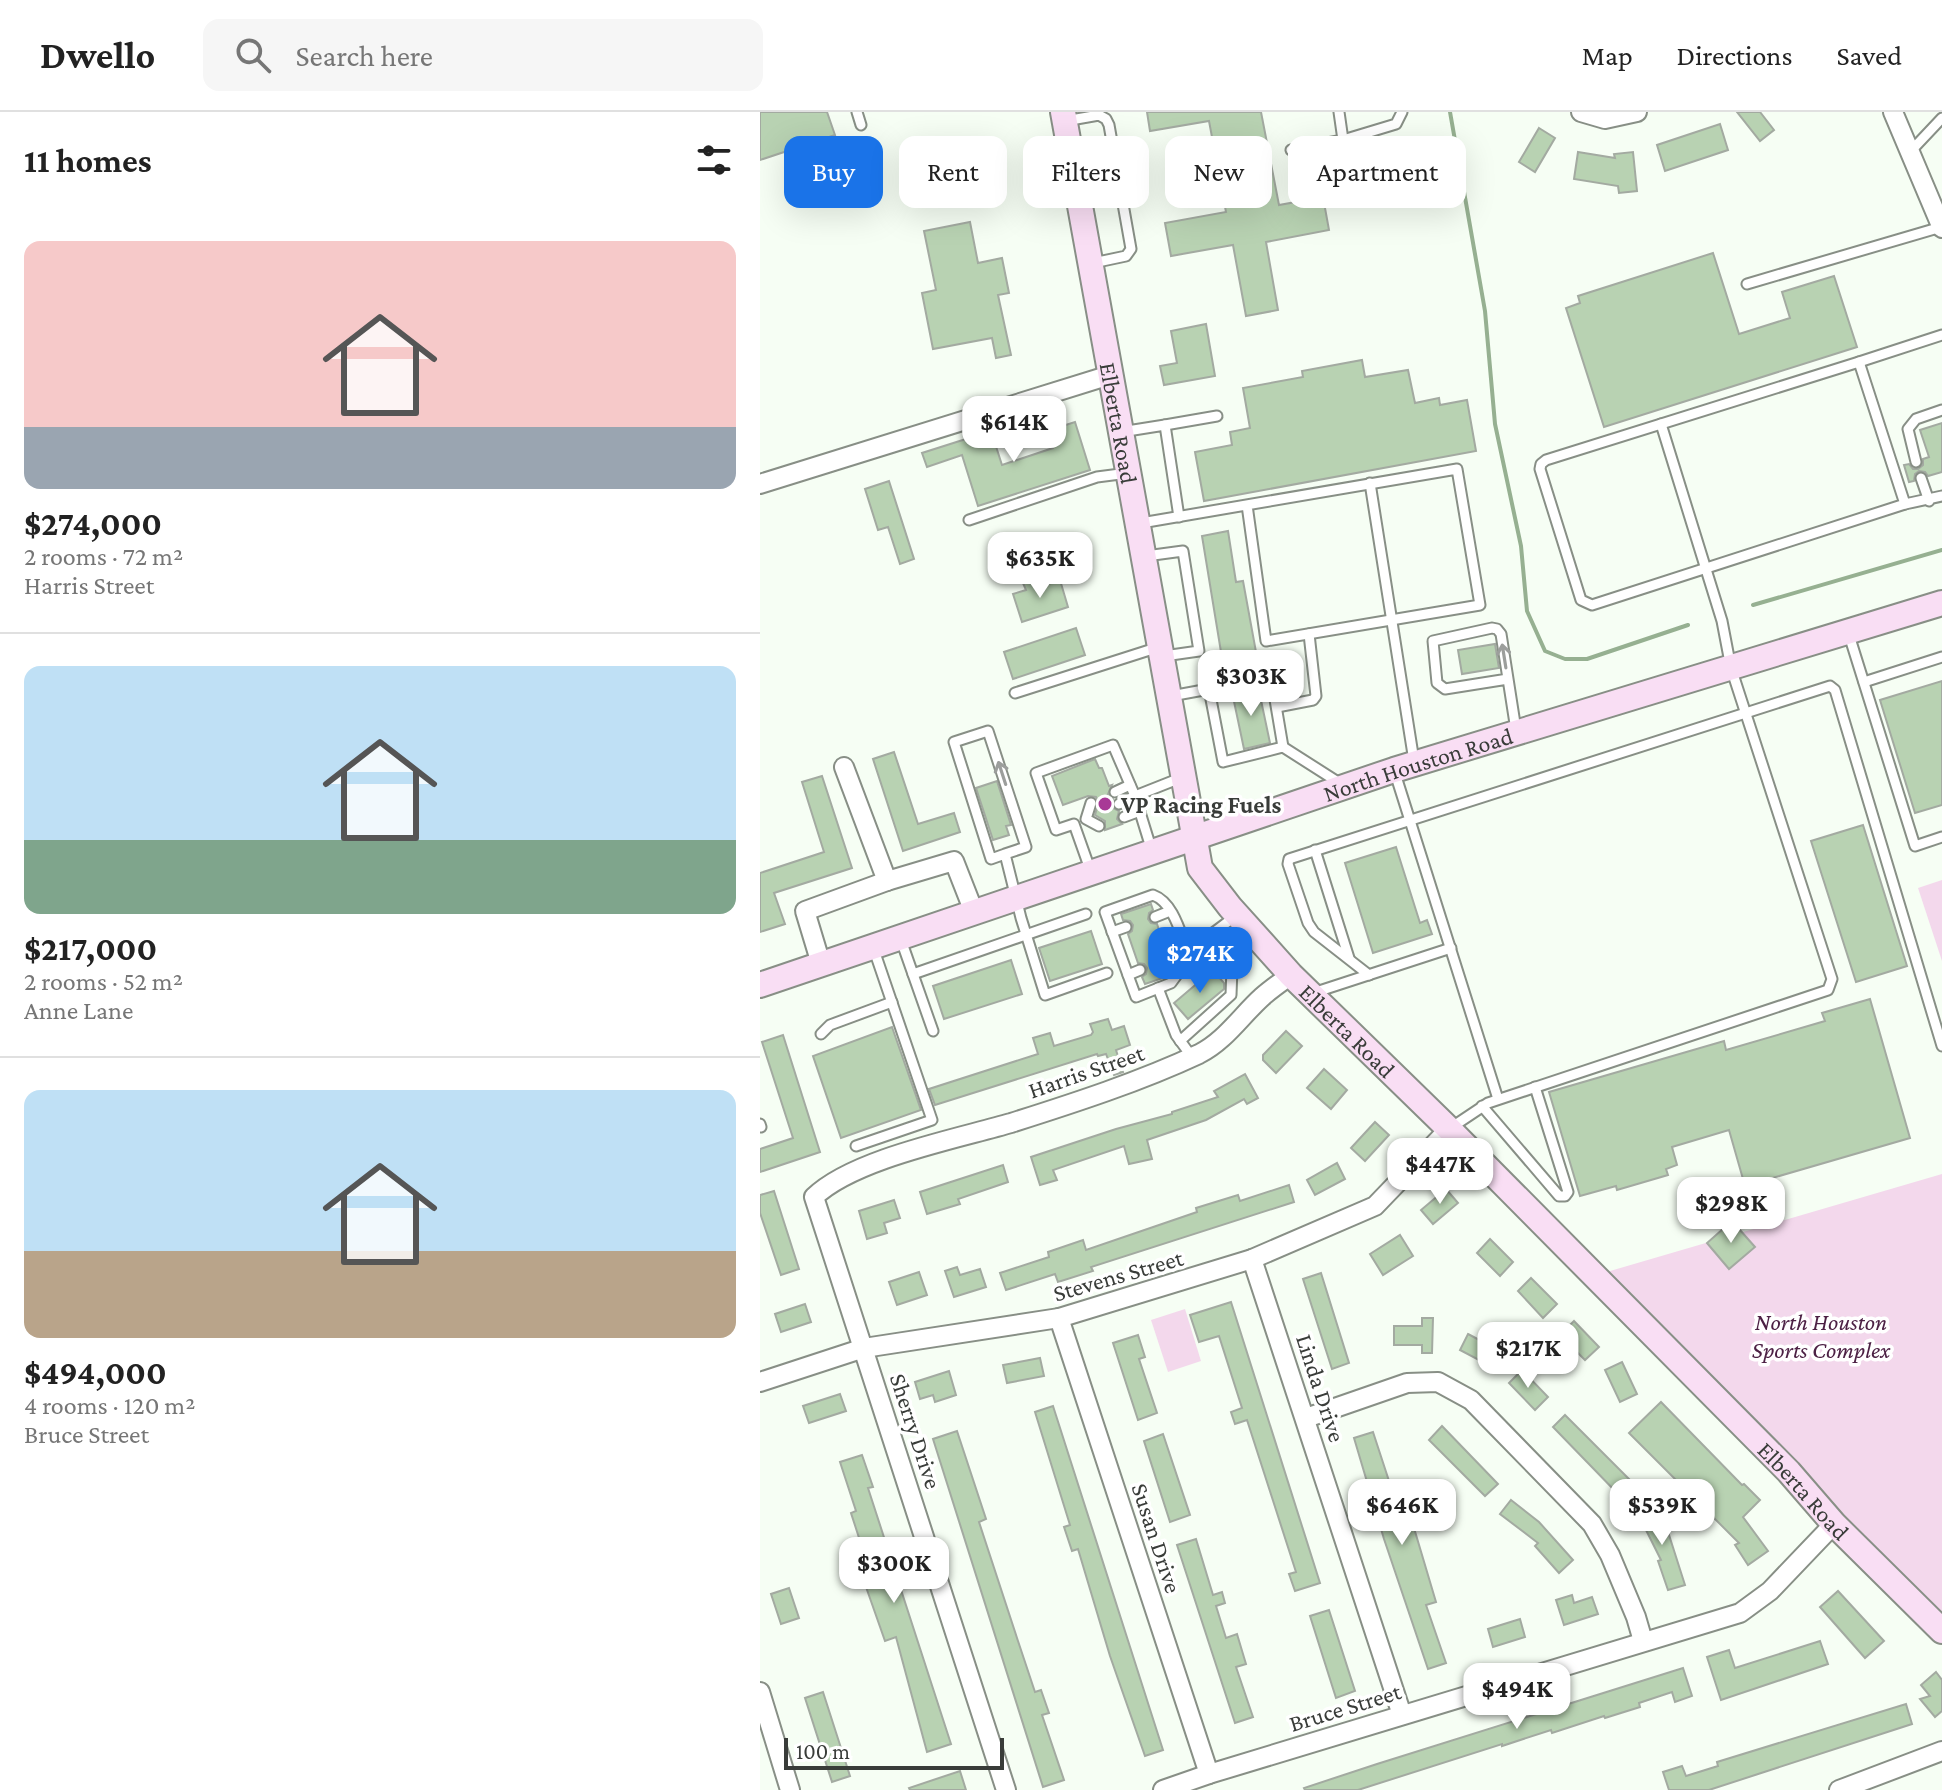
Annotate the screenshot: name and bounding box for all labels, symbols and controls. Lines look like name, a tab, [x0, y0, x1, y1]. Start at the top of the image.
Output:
search box	[203, 19, 763, 91]
icon: search	[231, 33, 275, 77]
text: Dwello	[40, 34, 155, 76]
text: Search here	[295, 39, 433, 72]
text: Map	[1582, 40, 1633, 71]
text: Directions	[1677, 40, 1792, 71]
text: Saved	[1836, 40, 1902, 71]
chip: Buy	[784, 136, 883, 208]
chip: Rent	[899, 136, 1007, 208]
chip: Filters	[1023, 136, 1149, 208]
chip: New	[1165, 136, 1272, 208]
chip: Apartment	[1288, 136, 1466, 208]
icon: filters	[692, 138, 736, 182]
text: 11 homes	[24, 142, 152, 179]
icon: home	[308, 293, 452, 437]
street label: Elberta Road	[1095, 360, 1144, 486]
pin: $614K	[958, 396, 1070, 464]
text: $614K	[980, 407, 1048, 436]
text: $274,000	[24, 505, 162, 542]
pin: $635K	[984, 532, 1096, 600]
text: 2 rooms · 72 m²	[24, 542, 183, 571]
text: $635K	[1006, 543, 1074, 572]
text: Harris Street	[24, 571, 154, 600]
one-way arrow	[1496, 644, 1511, 669]
pin: $303K	[1195, 650, 1307, 718]
text: $303K	[1216, 661, 1286, 690]
icon: home	[308, 718, 452, 862]
street label: North Houston Road	[1320, 721, 1516, 807]
one-way arrow	[994, 761, 1008, 786]
place label: VP Racing Fuels	[1120, 791, 1281, 818]
marker: VP Racing Fuels	[1096, 795, 1114, 813]
pin: $274K	[1144, 927, 1256, 995]
text: $217,000	[24, 930, 157, 967]
text: $274K	[1166, 938, 1234, 967]
text: 2 rooms · 52 m²	[24, 967, 183, 996]
street label: Elberta Road	[1294, 978, 1401, 1083]
text: Anne Lane	[24, 996, 133, 1025]
street label: Harris Street	[1025, 1038, 1148, 1103]
pin: $447K	[1384, 1138, 1496, 1206]
icon: home	[308, 1142, 452, 1286]
text: $447K	[1405, 1149, 1475, 1178]
pin: $298K	[1675, 1177, 1787, 1245]
text: $298K	[1695, 1188, 1767, 1217]
street label: Stevens Street	[1050, 1243, 1187, 1306]
park label: North Houston Sports Complex	[1752, 1308, 1891, 1363]
pin: $217K	[1472, 1322, 1584, 1390]
street label: Linda Drive	[1291, 1331, 1351, 1445]
text: $217K	[1495, 1333, 1561, 1362]
text: $494,000	[24, 1354, 167, 1391]
street label: Sherry Drive	[885, 1370, 947, 1492]
text: 4 rooms · 120 m²	[24, 1391, 195, 1420]
text: Bruce Street	[24, 1420, 149, 1449]
street label: Elberta Road	[1753, 1436, 1855, 1545]
pin: $646K	[1346, 1479, 1458, 1547]
pin: $539K	[1606, 1479, 1718, 1547]
street label: Susan Drive	[1127, 1480, 1187, 1596]
text: $646K	[1366, 1490, 1438, 1519]
text: $539K	[1628, 1490, 1696, 1519]
pin: $300K	[838, 1537, 950, 1605]
text: $300K	[857, 1548, 931, 1577]
pin: $494K	[1461, 1663, 1573, 1731]
text: $494K	[1481, 1674, 1553, 1703]
street label: Bruce Street	[1286, 1677, 1405, 1737]
scale bar	[784, 1734, 1004, 1770]
text: 100 m	[796, 1739, 850, 1764]

